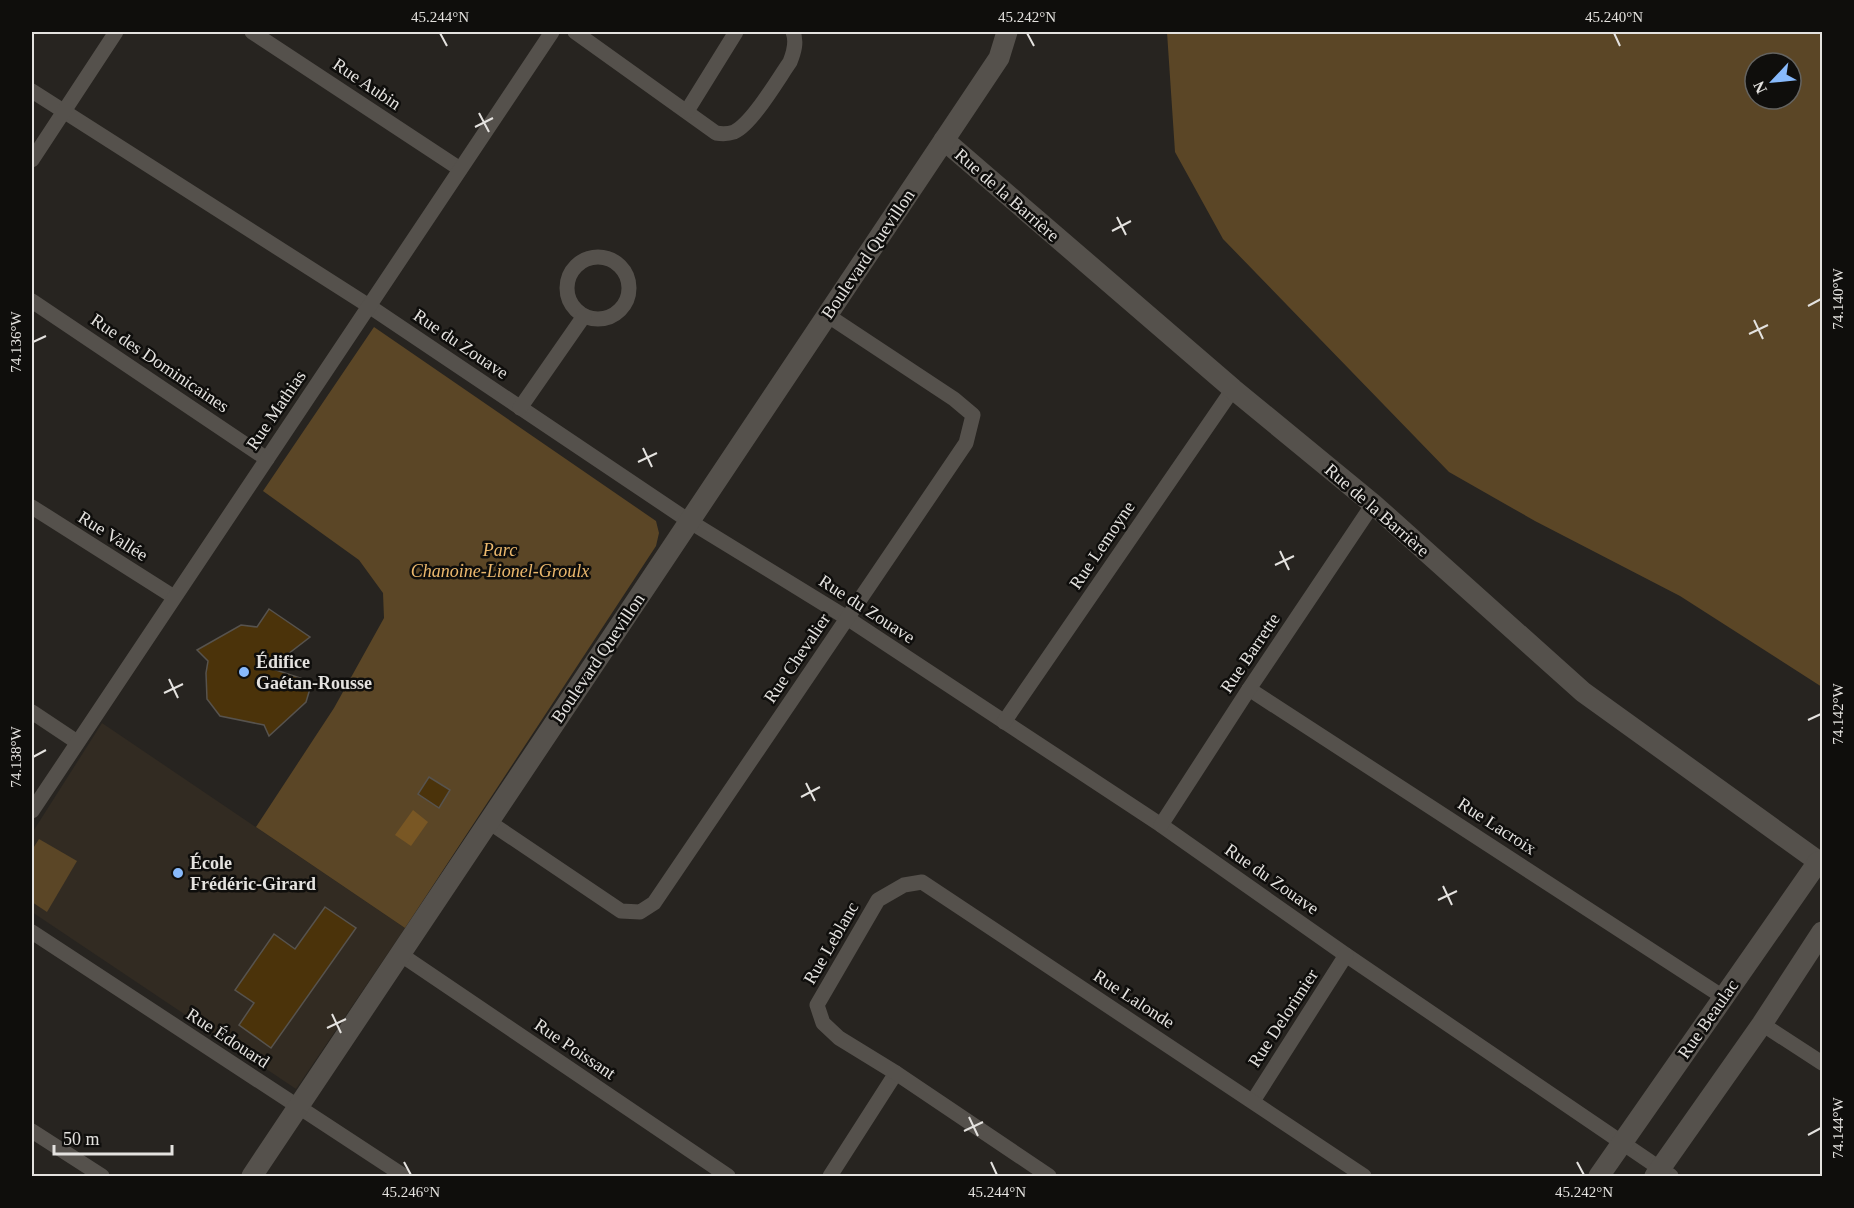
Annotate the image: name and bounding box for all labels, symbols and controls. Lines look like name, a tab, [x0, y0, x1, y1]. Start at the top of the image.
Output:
text: 45.244°N	[411, 9, 469, 25]
text: 45.242°N	[998, 9, 1056, 25]
text: 45.240°N	[1585, 9, 1643, 25]
north arrow	[1743, 51, 1803, 111]
street label: Rue Aubin	[329, 54, 405, 114]
text: N	[1750, 78, 1770, 96]
street label: Rue de la Barrière	[951, 144, 1063, 246]
street label: Boulevard Quevillon	[817, 186, 919, 322]
text: 74.140°W	[1830, 267, 1846, 330]
street label: Rue du Zouave	[410, 305, 512, 383]
street label: Rue des Dominicaines	[87, 309, 233, 417]
text: 74.136°W	[8, 310, 24, 373]
street label: Rue Mathias	[242, 366, 310, 454]
street label: Rue de la Barrière	[1321, 459, 1433, 561]
street label: Rue Lemoyne	[1065, 497, 1139, 593]
street label: Rue Vallée	[75, 507, 151, 565]
park label: Parc Chanoine-Lionel-Groulx	[411, 540, 589, 581]
street label: Rue du Zouave	[815, 571, 919, 647]
street label: Boulevard Quevillon	[547, 590, 649, 726]
street label: Rue Barrette	[1216, 609, 1284, 697]
street label: Rue Chevalier	[760, 610, 834, 706]
place label: Édifice Gaétan-Rousse	[256, 651, 372, 693]
marker: Édifice Gaétan-Rousse	[237, 665, 251, 679]
text: 74.142°W	[1830, 682, 1846, 745]
text: 74.138°W	[8, 725, 24, 788]
street label: Rue Lacroix	[1454, 793, 1540, 859]
street label: Rue du Zouave	[1221, 839, 1323, 919]
place label: École Frédéric-Girard	[190, 852, 316, 894]
marker: École Frédéric-Girard	[171, 866, 185, 880]
street label: Rue Leblanc	[799, 898, 863, 988]
street label: Rue Lalonde	[1090, 965, 1178, 1033]
street label: Rue Delorimier	[1244, 965, 1322, 1071]
street label: Rue Beaulac	[1674, 976, 1742, 1062]
street label: Rue Édouard	[183, 1003, 274, 1072]
street label: Rue Poissant	[531, 1015, 619, 1083]
text: 74.144°W	[1830, 1096, 1846, 1159]
scale bar	[54, 1118, 172, 1156]
text: 50 m	[63, 1129, 100, 1149]
text: 45.246°N	[382, 1184, 440, 1200]
text: 45.244°N	[968, 1184, 1026, 1200]
text: 45.242°N	[1555, 1184, 1613, 1200]

